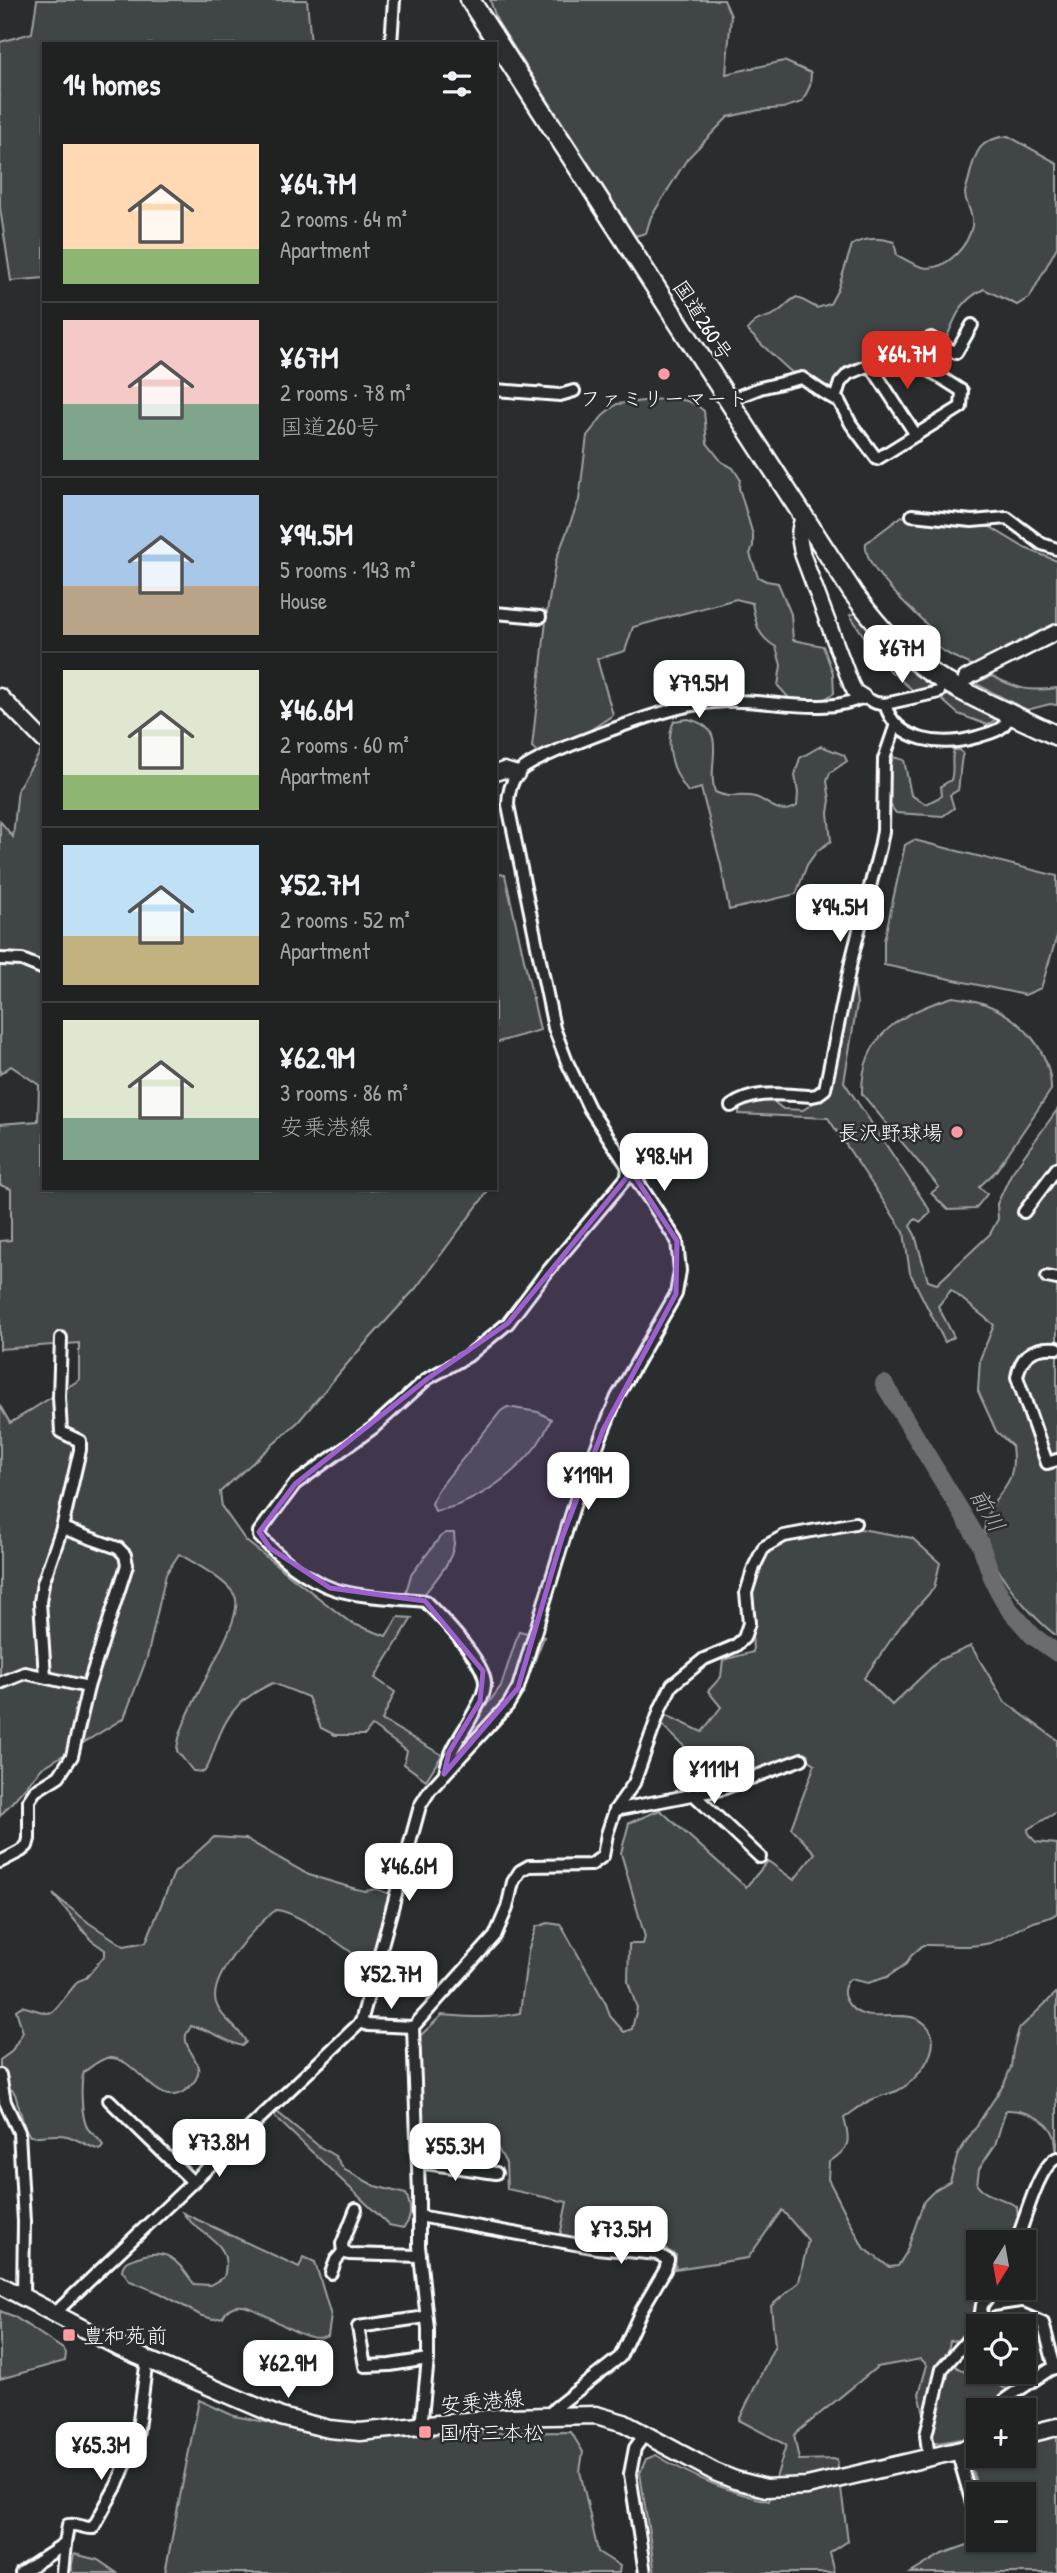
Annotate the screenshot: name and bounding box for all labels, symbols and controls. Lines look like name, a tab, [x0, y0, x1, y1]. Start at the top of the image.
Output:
text: 14 homes	[63, 64, 161, 104]
icon: filters	[438, 65, 476, 103]
text: ¥64.7M	[280, 163, 356, 203]
icon: home	[119, 172, 203, 256]
text: 2 rooms · 64 m²	[280, 203, 407, 234]
text: Apartment	[280, 234, 370, 265]
street label: 国道260号	[666, 274, 740, 366]
pin: ¥64.7M	[850, 332, 964, 391]
text: ¥67M	[280, 337, 339, 377]
text: ¥64.7M	[878, 338, 936, 369]
icon: home	[119, 348, 203, 432]
marker: ファミリーマート	[656, 366, 672, 382]
text: 2 rooms · 78 m²	[280, 377, 411, 408]
place label: ファミリーマート	[580, 384, 748, 413]
text: 国道260号	[280, 411, 379, 442]
text: ¥94.5M	[280, 514, 353, 554]
icon: home	[119, 523, 203, 607]
text: 5 rooms · 143 m²	[280, 554, 416, 585]
text: House	[280, 585, 327, 616]
pin: ¥67M	[861, 626, 943, 685]
text: ¥67M	[880, 632, 924, 663]
pin: ¥79.5M	[642, 660, 756, 720]
text: ¥79.5M	[670, 667, 728, 698]
text: ¥46.6M	[280, 689, 353, 729]
icon: home	[119, 698, 203, 782]
text: 2 rooms · 60 m²	[280, 729, 409, 760]
text: Apartment	[280, 760, 370, 791]
text: ¥52.7M	[280, 864, 360, 904]
icon: home	[119, 873, 203, 957]
pin: ¥94.5M	[783, 884, 897, 944]
text: ¥94.5M	[812, 891, 868, 922]
text: 2 rooms · 52 m²	[280, 904, 410, 935]
text: Apartment	[280, 935, 370, 966]
text: ¥62.9M	[280, 1037, 355, 1077]
icon: home	[119, 1048, 203, 1132]
text: 3 rooms · 86 m²	[280, 1077, 408, 1108]
text: 安乗港線	[280, 1111, 372, 1142]
place label: 長沢野球場	[838, 1118, 943, 1147]
marker: 長沢野球場	[949, 1124, 965, 1140]
pin: ¥98.4M	[607, 1134, 721, 1193]
text: ¥98.4M	[636, 1140, 692, 1171]
pin: ¥119M	[539, 1452, 637, 1512]
text: ¥119M	[563, 1459, 613, 1490]
water label: 前川	[963, 1482, 1013, 1538]
pin: ¥111M	[665, 1746, 763, 1806]
text: ¥111M	[689, 1753, 739, 1784]
pin: ¥46.6M	[352, 1843, 466, 1903]
text: ¥46.6M	[381, 1850, 437, 1881]
pin: ¥52.7M	[334, 1952, 448, 2011]
text: ¥52.7M	[360, 1958, 422, 1989]
pin: ¥73.8M	[162, 2120, 276, 2179]
pin: ¥55.3M	[398, 2124, 512, 2183]
text: ¥73.8M	[189, 2126, 249, 2157]
text: ¥55.3M	[425, 2130, 485, 2161]
pin: ¥73.5M	[564, 2206, 678, 2266]
text: ¥73.5M	[591, 2213, 651, 2244]
north arrow	[966, 2230, 1036, 2300]
map controls	[966, 2230, 1036, 2552]
button: locate	[966, 2314, 1036, 2384]
place label: 豊和苑前	[83, 2321, 167, 2350]
marker: 豊和苑前	[61, 2327, 77, 2343]
pin: ¥62.9M	[231, 2340, 345, 2400]
text: ¥62.9M	[259, 2347, 317, 2378]
street label: 安乗港線	[439, 2383, 525, 2419]
button: +	[966, 2398, 1036, 2468]
place label: 国府三本松	[439, 2418, 544, 2447]
pin: ¥65.3M	[44, 2422, 158, 2482]
marker: 国府三本松	[417, 2424, 433, 2440]
text: ¥65.3M	[72, 2429, 130, 2460]
button: −	[966, 2482, 1036, 2552]

